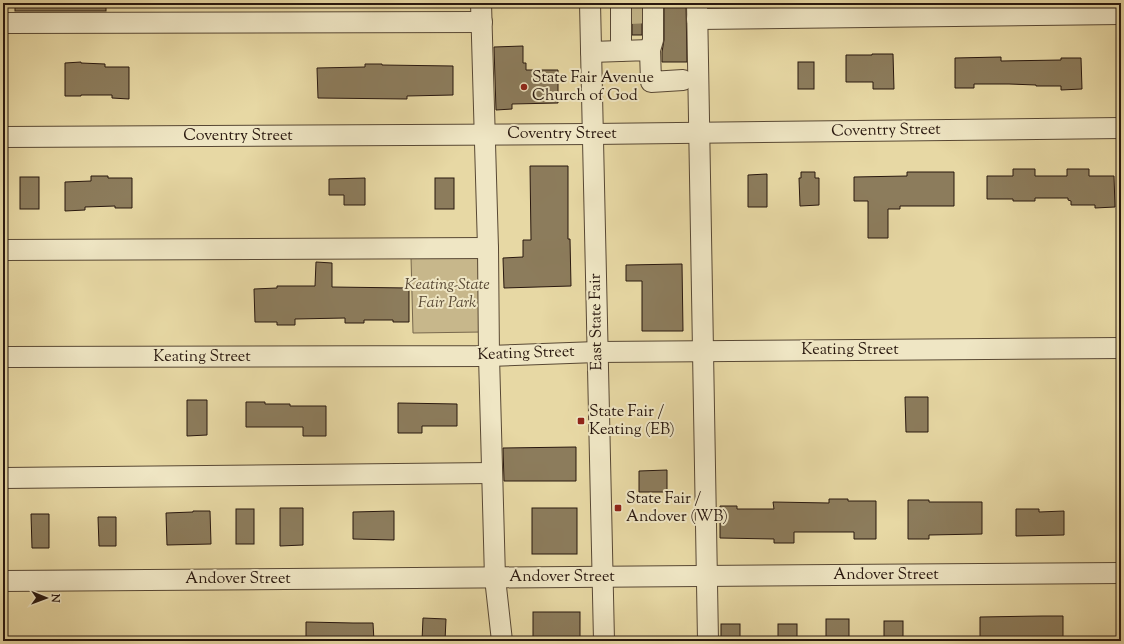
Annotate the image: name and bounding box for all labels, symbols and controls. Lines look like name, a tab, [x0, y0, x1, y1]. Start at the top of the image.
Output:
place label: State Fair Avenue Church of God	[532, 67, 654, 108]
marker: State Fair Avenue Church of God	[519, 82, 529, 92]
street label: Coventry Street	[831, 119, 941, 143]
street label: Coventry Street	[507, 123, 617, 146]
street label: Coventry Street	[183, 125, 293, 148]
street label: East State Fair	[585, 273, 609, 371]
park label: Keating-State Fair Park	[404, 274, 490, 315]
street label: Keating Street	[801, 339, 899, 362]
street label: Keating Street	[477, 341, 576, 367]
street label: Keating Street	[153, 346, 251, 369]
place label: State Fair / Keating (EB)	[589, 401, 675, 442]
marker: State Fair / Keating (EB)	[576, 416, 586, 426]
place label: State Fair / Andover (WB)	[626, 488, 728, 529]
marker: State Fair / Andover (WB)	[613, 503, 623, 513]
street label: Andover Street	[833, 564, 939, 587]
street label: Andover Street	[509, 566, 615, 589]
street label: Andover Street	[185, 568, 291, 591]
north arrow	[26, 578, 66, 618]
text: N	[47, 593, 63, 603]

